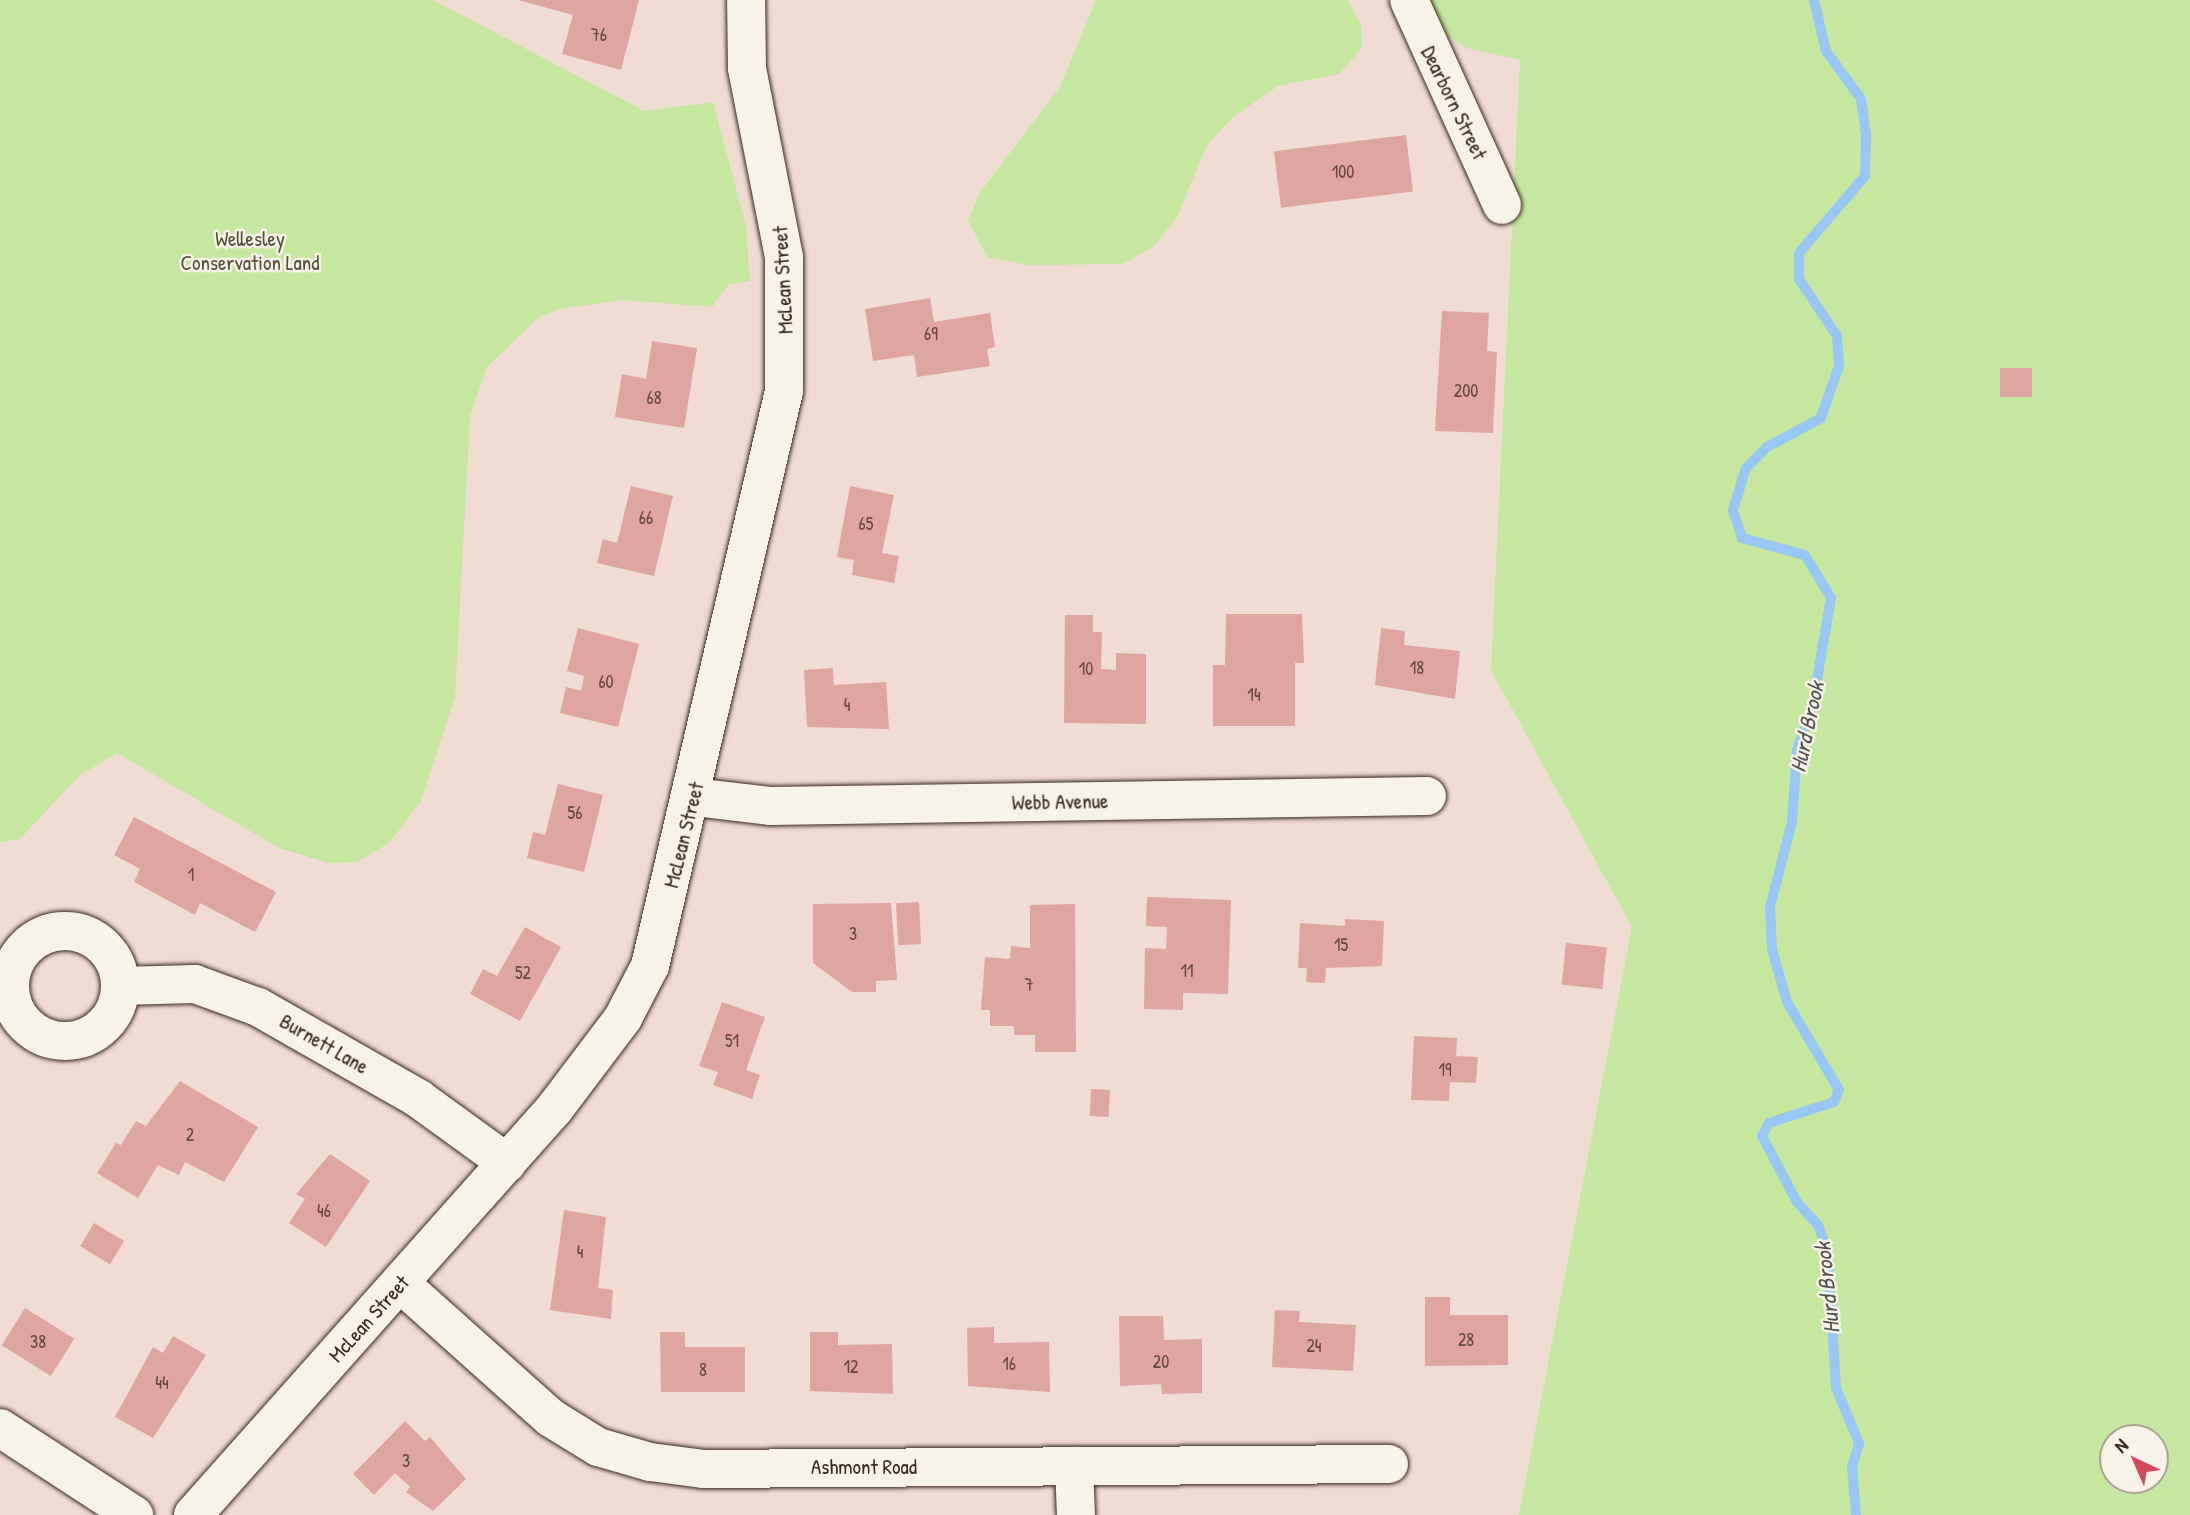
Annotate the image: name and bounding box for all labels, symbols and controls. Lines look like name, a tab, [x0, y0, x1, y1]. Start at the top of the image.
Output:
house number: 76	[591, 24, 607, 46]
street label: Dearborn Street	[1416, 42, 1492, 164]
house number: 100	[1332, 161, 1354, 183]
street label: McLean Street	[768, 225, 798, 335]
park label: Wellesley Conservation Land	[180, 226, 320, 276]
house number: 69	[924, 323, 938, 345]
house number: 200	[1454, 380, 1478, 402]
house number: 68	[647, 387, 661, 409]
house number: 66	[639, 507, 653, 529]
house number: 65	[859, 513, 873, 535]
house number: 18	[1410, 657, 1424, 679]
house number: 10	[1079, 658, 1093, 680]
house number: 60	[598, 671, 614, 693]
water label: Hurd Brook	[1784, 679, 1830, 775]
house number: 14	[1247, 684, 1261, 706]
house number: 4	[844, 694, 850, 716]
street label: McLean Street	[659, 779, 709, 891]
street label: Webb Avenue	[1011, 789, 1109, 815]
house number: 56	[568, 802, 582, 824]
house number: 1	[188, 864, 194, 886]
house number: 3	[849, 923, 857, 945]
house number: 15	[1334, 934, 1348, 956]
house number: 11	[1180, 960, 1194, 982]
house number: 52	[515, 962, 531, 984]
house number: 7	[1025, 974, 1033, 996]
street label: Burnett Lane	[275, 1009, 373, 1079]
house number: 51	[725, 1030, 739, 1052]
house number: 19	[1438, 1059, 1452, 1081]
house number: 2	[186, 1124, 194, 1146]
house number: 46	[317, 1200, 331, 1222]
house number: 4	[577, 1241, 583, 1263]
water label: Hurd Brook	[1808, 1241, 1846, 1335]
street label: McLean Street	[323, 1270, 415, 1368]
house number: 28	[1458, 1329, 1474, 1351]
house number: 38	[30, 1331, 46, 1353]
house number: 24	[1306, 1335, 1322, 1357]
house number: 20	[1153, 1351, 1169, 1373]
house number: 16	[1002, 1353, 1016, 1375]
house number: 12	[844, 1356, 858, 1378]
house number: 8	[699, 1359, 707, 1381]
house number: 44	[155, 1372, 169, 1394]
north arrow	[2099, 1424, 2169, 1494]
text: N	[2108, 1432, 2133, 1458]
house number: 3	[402, 1450, 410, 1472]
street label: Ashmont Road	[811, 1454, 917, 1480]

